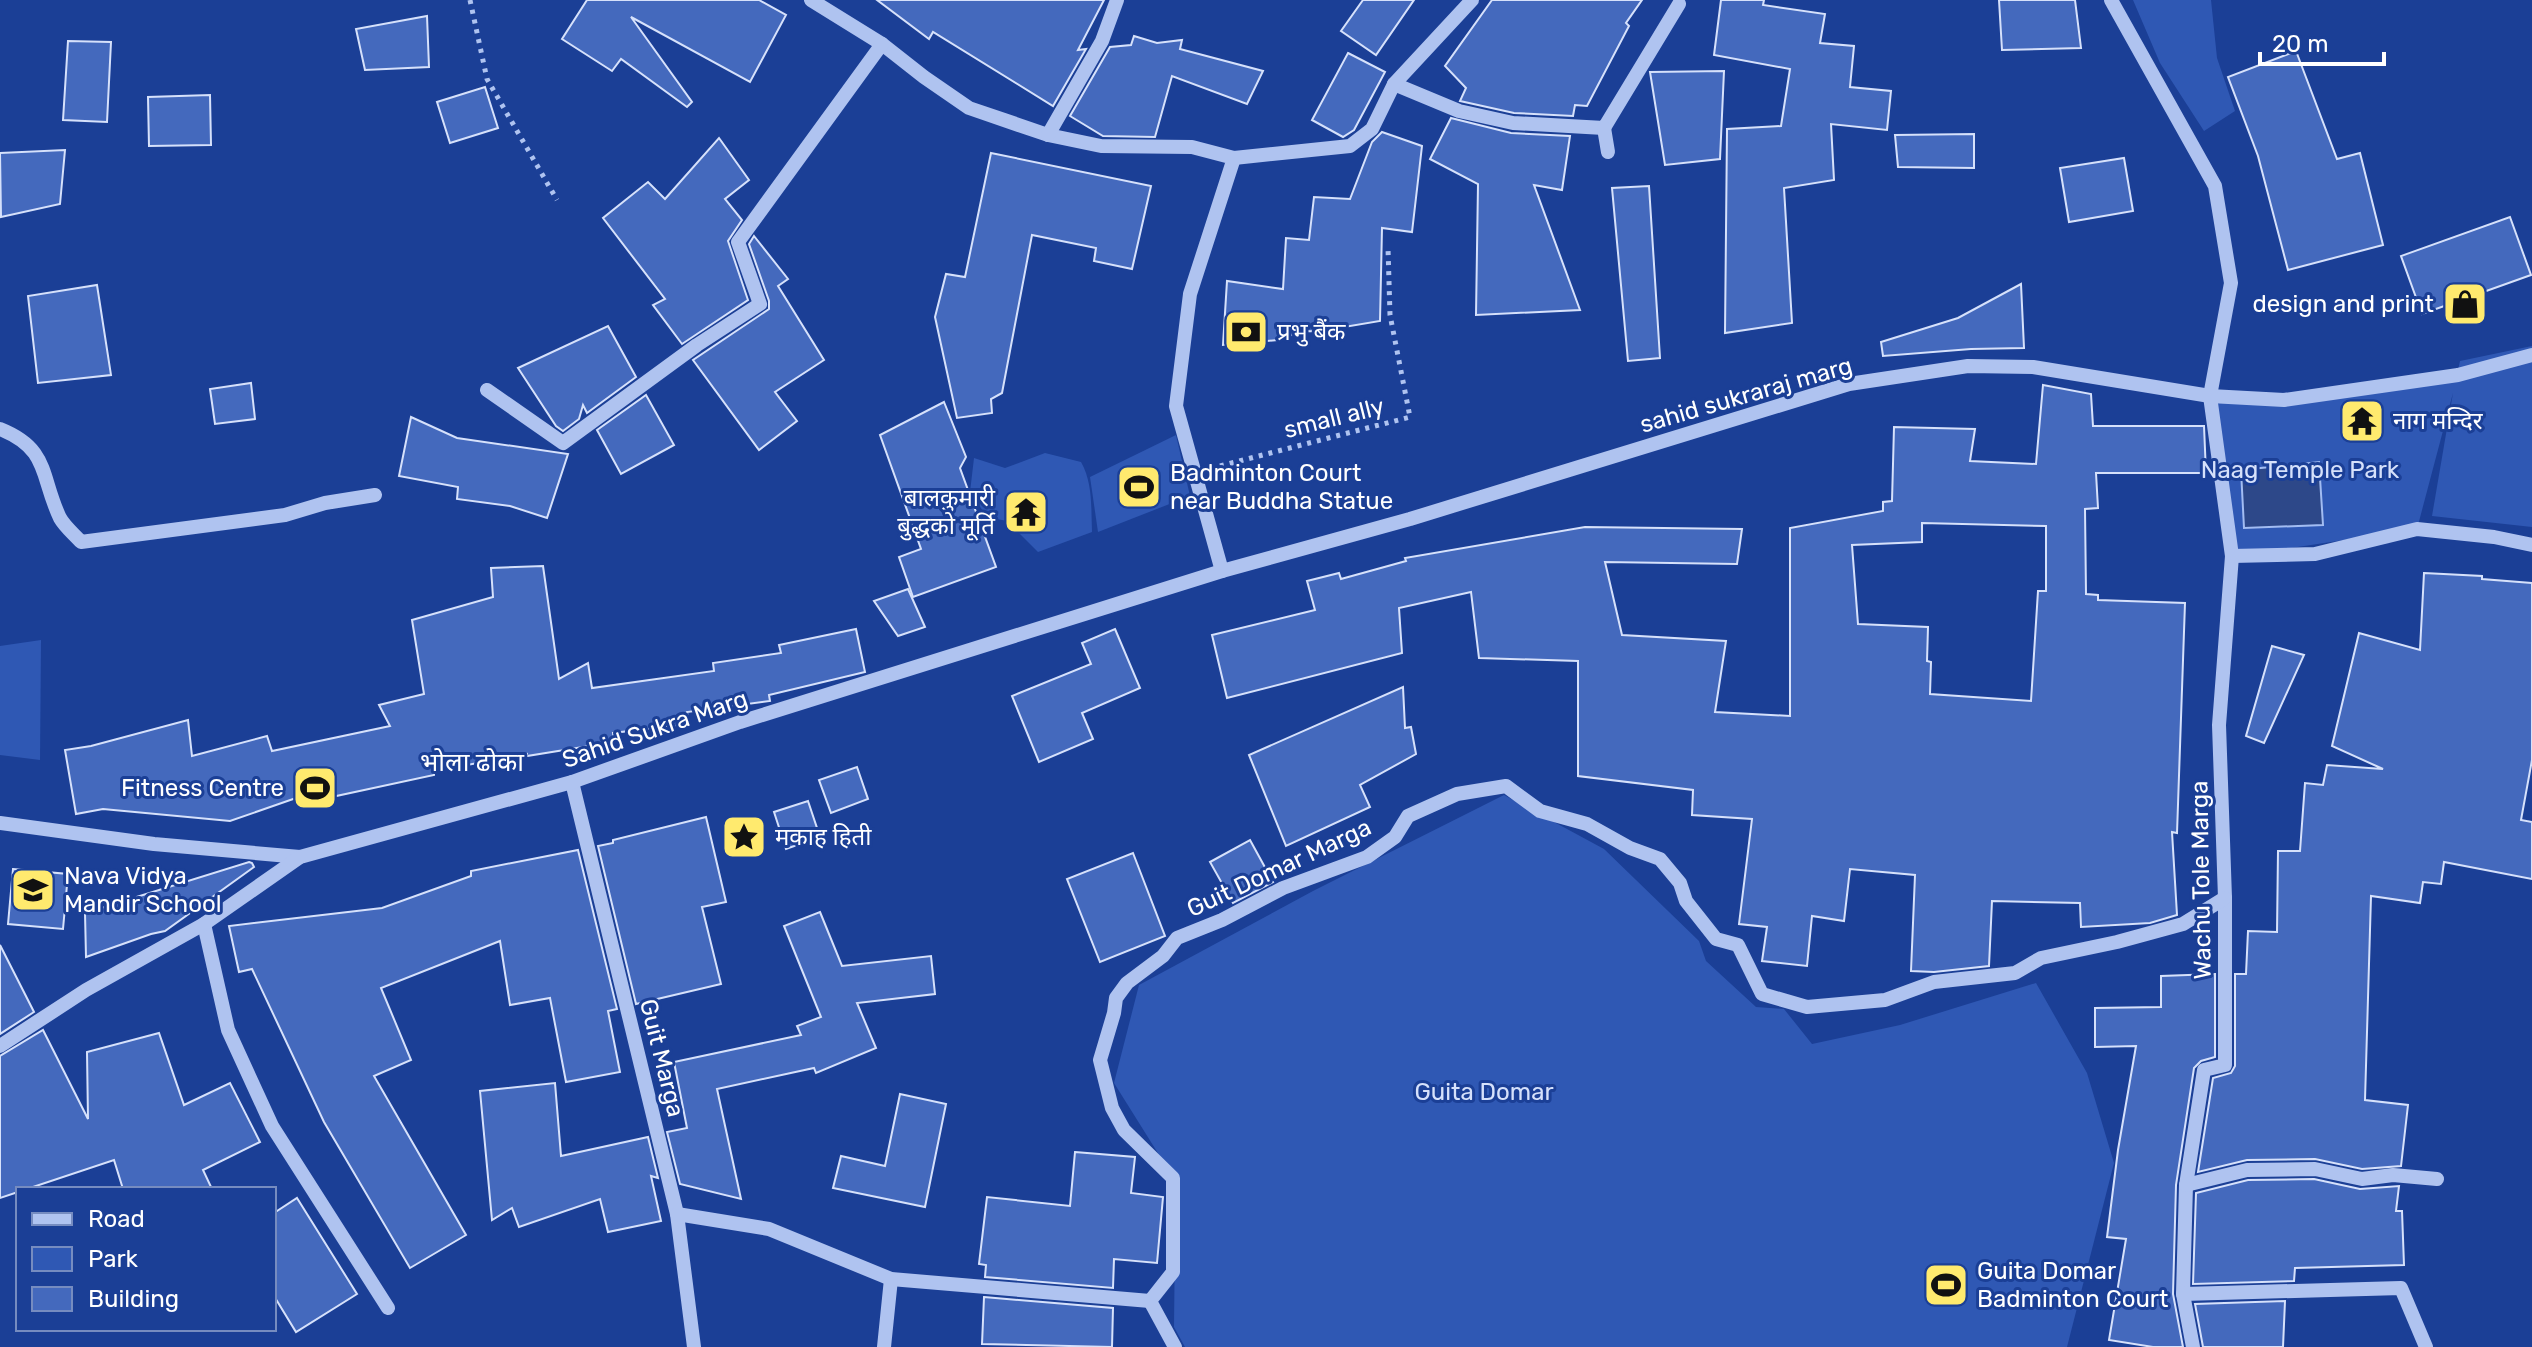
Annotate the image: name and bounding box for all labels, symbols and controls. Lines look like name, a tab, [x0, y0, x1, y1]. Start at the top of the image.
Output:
scale bar	[2260, 16, 2384, 66]
text: 20 m	[2272, 30, 2329, 58]
shop icon: design and print	[2441, 280, 2489, 328]
place label: design and print	[2253, 290, 2434, 318]
bank icon: प्रभु बैंक	[1222, 308, 1270, 356]
place label: प्रभु बैंक	[1277, 318, 1346, 347]
street label: sahid sukraraj marg	[1637, 351, 1855, 439]
street label: small ally	[1281, 392, 1387, 444]
temple icon: नाग मन्दिर	[2338, 397, 2386, 445]
place label: नाग मन्दिर	[2393, 407, 2484, 435]
park label: Naag Temple Park	[2201, 456, 2400, 484]
place label: Badminton Court near Buddha Statue	[1170, 459, 1393, 515]
sports icon: Badminton Court near Buddha Statue	[1115, 463, 1163, 511]
place label: बालकुमारी बुद्धको मूर्ति	[897, 484, 996, 541]
temple icon: बालकुमारी बुद्धको मूर्ति	[1002, 488, 1050, 536]
street label: Sahid Sukra Marg	[559, 684, 751, 774]
district label: भोला ढोका	[420, 747, 525, 778]
sports icon: Fitness Centre	[291, 764, 339, 812]
place label: Fitness Centre	[121, 774, 284, 802]
street label: Wachu Tole Marga	[2185, 780, 2217, 980]
place icon: मकाह हिती	[720, 813, 768, 861]
street label: Guit Domar Marga	[1182, 813, 1376, 923]
place label: मकाह हिती	[775, 823, 872, 851]
place label: Nava Vidya Mandir School	[64, 862, 222, 918]
school or university icon: Nava Vidya Mandir School	[9, 866, 57, 914]
street label: Guit Marga	[634, 996, 690, 1120]
park label: Guita Domar	[1414, 1078, 1554, 1106]
legend	[16, 1187, 276, 1331]
text: Road	[88, 1205, 145, 1233]
text: Park	[88, 1245, 139, 1273]
place label: Guita Domar Badminton Court	[1977, 1257, 2168, 1313]
sports icon: Guita Domar Badminton Court	[1922, 1261, 1970, 1309]
text: Building	[88, 1285, 179, 1313]

